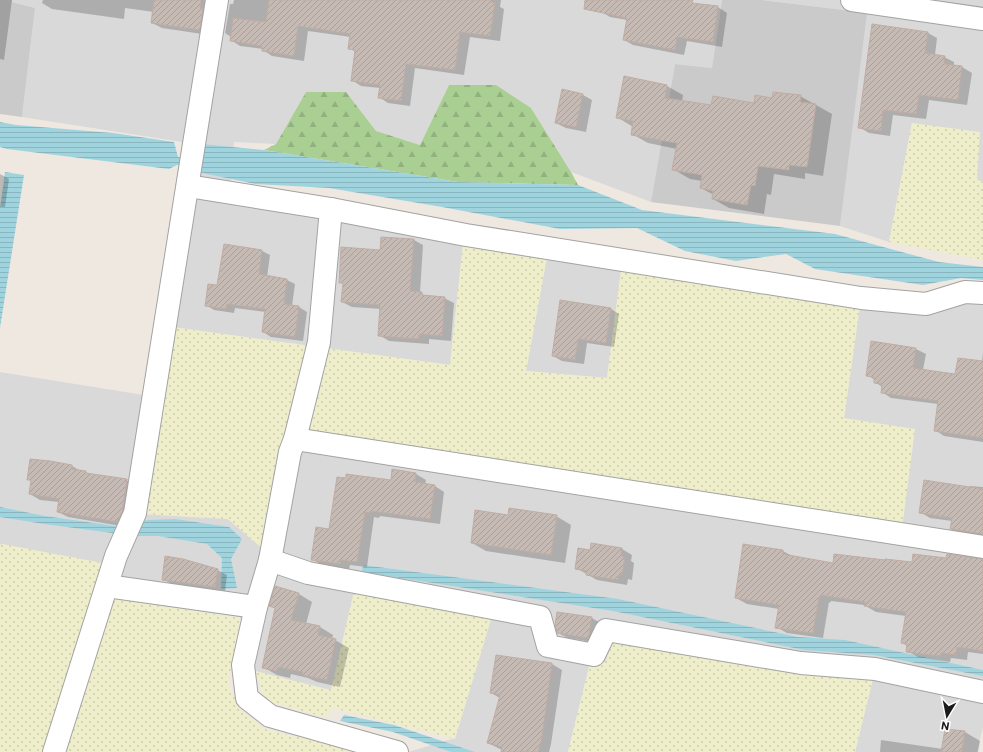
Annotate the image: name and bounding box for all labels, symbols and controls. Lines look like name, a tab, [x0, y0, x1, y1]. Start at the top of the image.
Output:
north arrow	[927, 696, 967, 736]
text: N	[940, 719, 950, 733]

